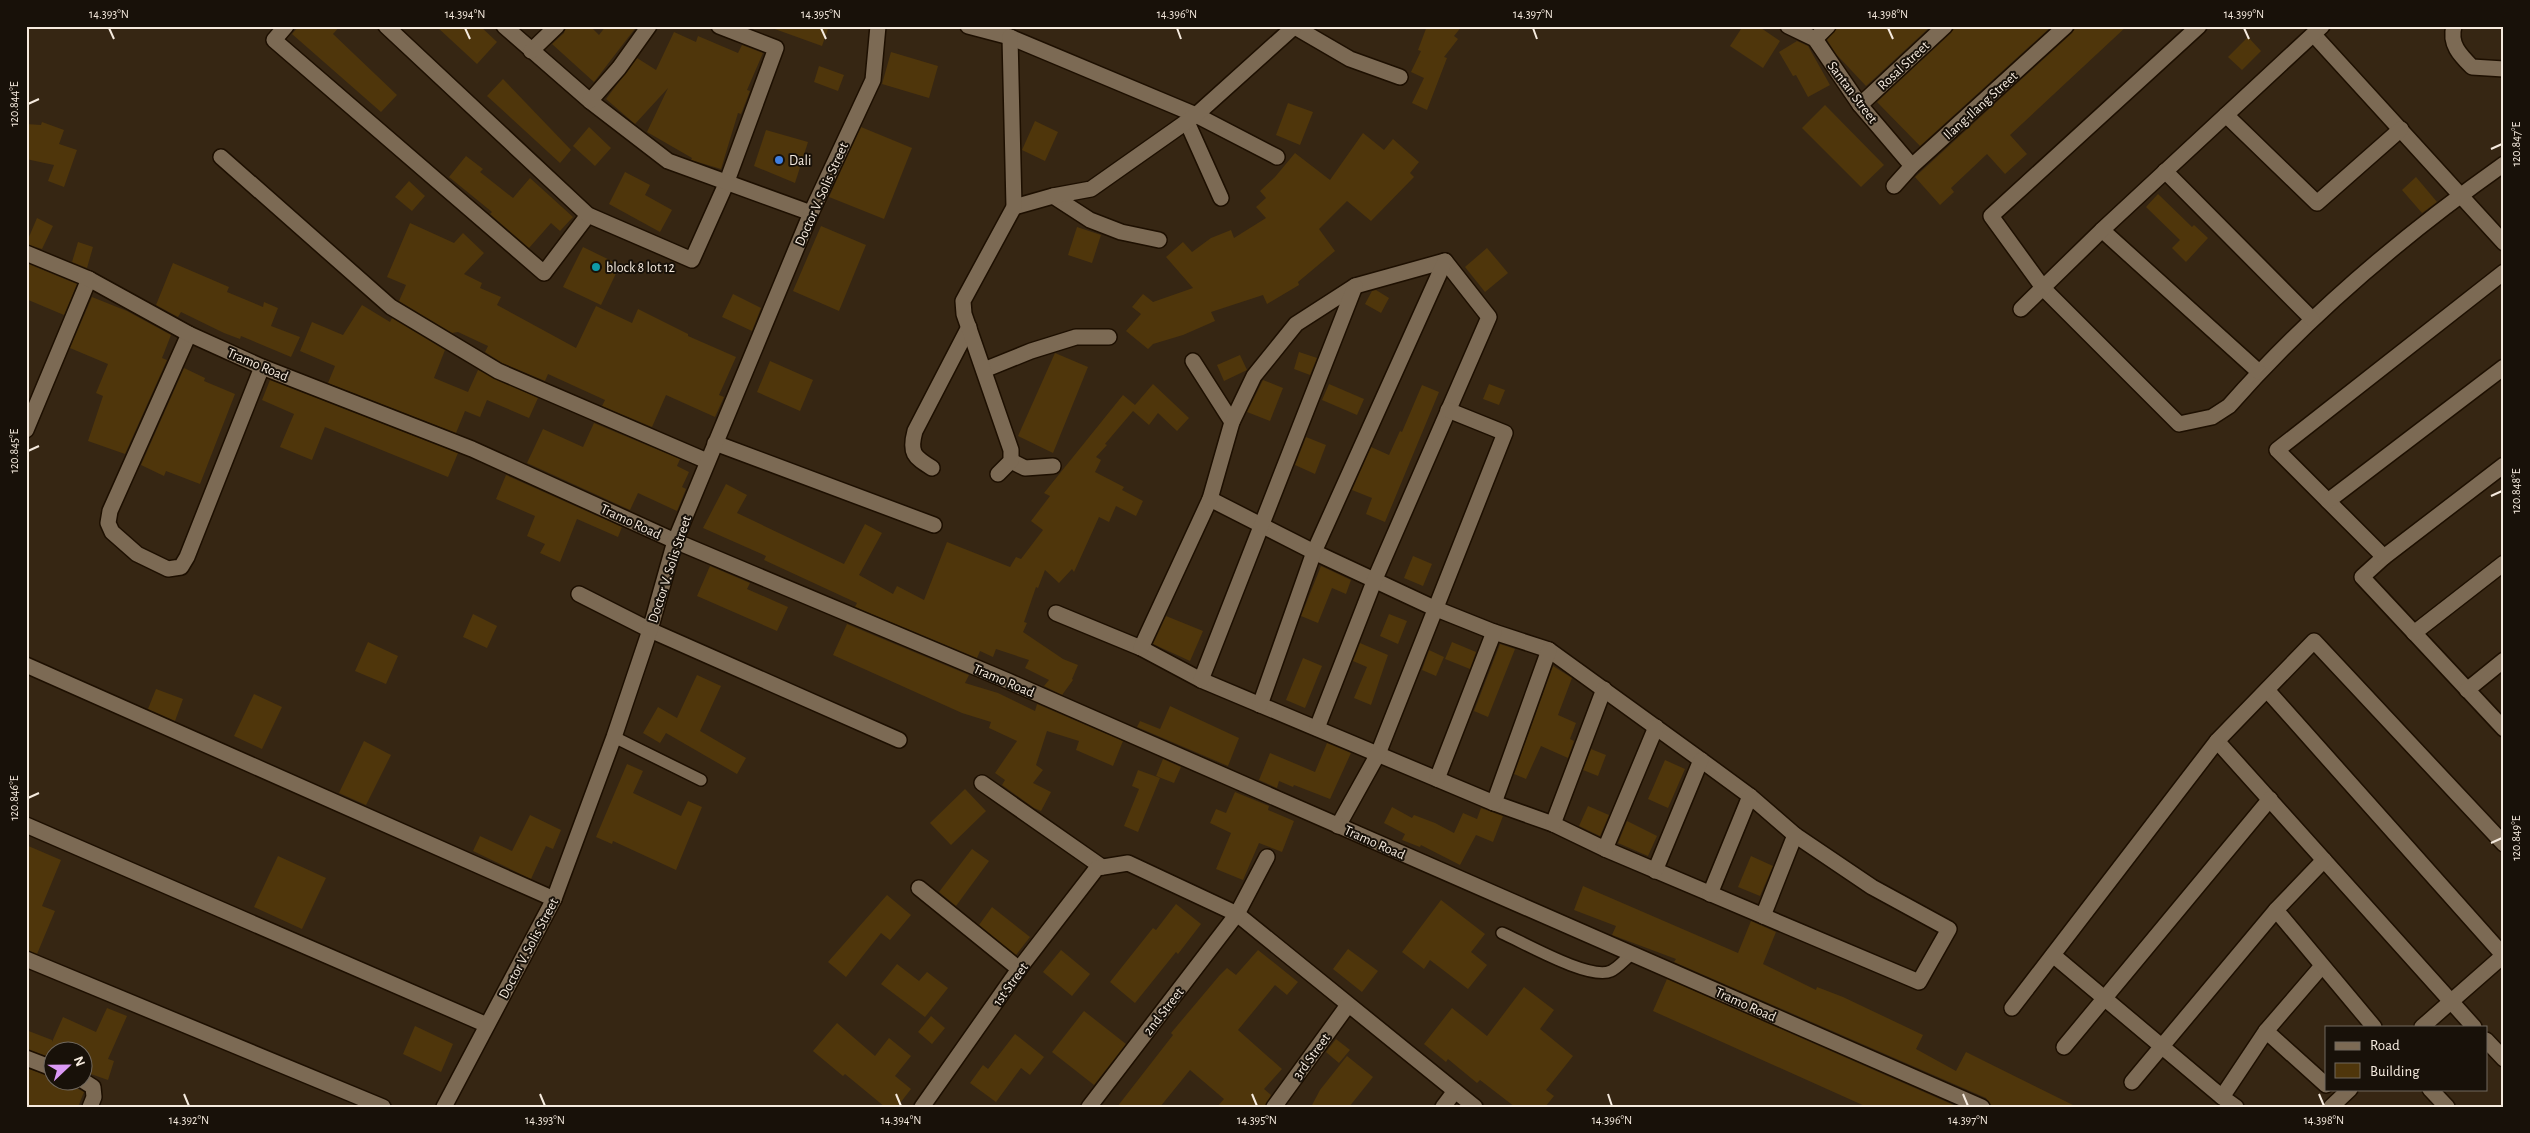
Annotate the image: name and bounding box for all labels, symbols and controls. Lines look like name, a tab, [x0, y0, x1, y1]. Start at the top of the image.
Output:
text: 14.393°N	[89, 8, 129, 20]
text: 14.394°N	[445, 8, 485, 20]
text: 14.395°N	[801, 8, 841, 20]
text: 14.396°N	[1157, 8, 1197, 20]
text: 14.397°N	[1513, 8, 1553, 20]
text: 14.398°N	[1868, 8, 1908, 20]
text: 14.399°N	[2224, 8, 2264, 20]
street label: Rosal Street	[1875, 38, 1932, 93]
street label: Santan Street	[1825, 59, 1880, 126]
street label: Ilang-Ilang Street	[1941, 69, 2021, 142]
text: 120.844°E	[8, 81, 20, 127]
text: 120.847°E	[2510, 122, 2522, 166]
street label: Doctor V. Solis Street	[793, 140, 851, 248]
marker: Dali	[773, 154, 785, 166]
place label: Dali	[789, 154, 811, 168]
marker: block 8 lot 12	[590, 261, 602, 273]
place label: block 8 lot 12	[606, 261, 675, 275]
street label: Tramo Road	[225, 346, 290, 384]
text: 120.845°E	[8, 429, 20, 473]
text: 120.848°E	[2510, 468, 2522, 514]
street label: Tramo Road	[598, 502, 663, 542]
street label: Doctor V. Solis Street	[646, 513, 694, 625]
street label: Tramo Road	[971, 662, 1036, 700]
text: 120.846°E	[8, 775, 20, 821]
text: 120.849°E	[2510, 815, 2522, 861]
street label: Tramo Road	[1342, 823, 1407, 863]
street label: Doctor V. Solis Street	[496, 895, 562, 1001]
street label: 1st Street	[991, 960, 1031, 1009]
street label: 2nd Street	[1141, 985, 1187, 1038]
street label: Tramo Road	[1713, 985, 1778, 1025]
legend	[2325, 1026, 2488, 1090]
street label: 3rd Street	[1291, 1031, 1333, 1082]
text: Road	[2370, 1038, 2400, 1053]
north arrow	[42, 1040, 92, 1090]
text: N	[71, 1054, 87, 1069]
text: Building	[2370, 1064, 2420, 1079]
text: 14.392°N	[169, 1114, 209, 1126]
text: 14.393°N	[525, 1114, 565, 1126]
text: 14.394°N	[881, 1114, 921, 1126]
text: 14.395°N	[1237, 1114, 1277, 1126]
text: 14.396°N	[1592, 1114, 1632, 1126]
text: 14.397°N	[1948, 1114, 1988, 1126]
text: 14.398°N	[2304, 1114, 2344, 1126]

